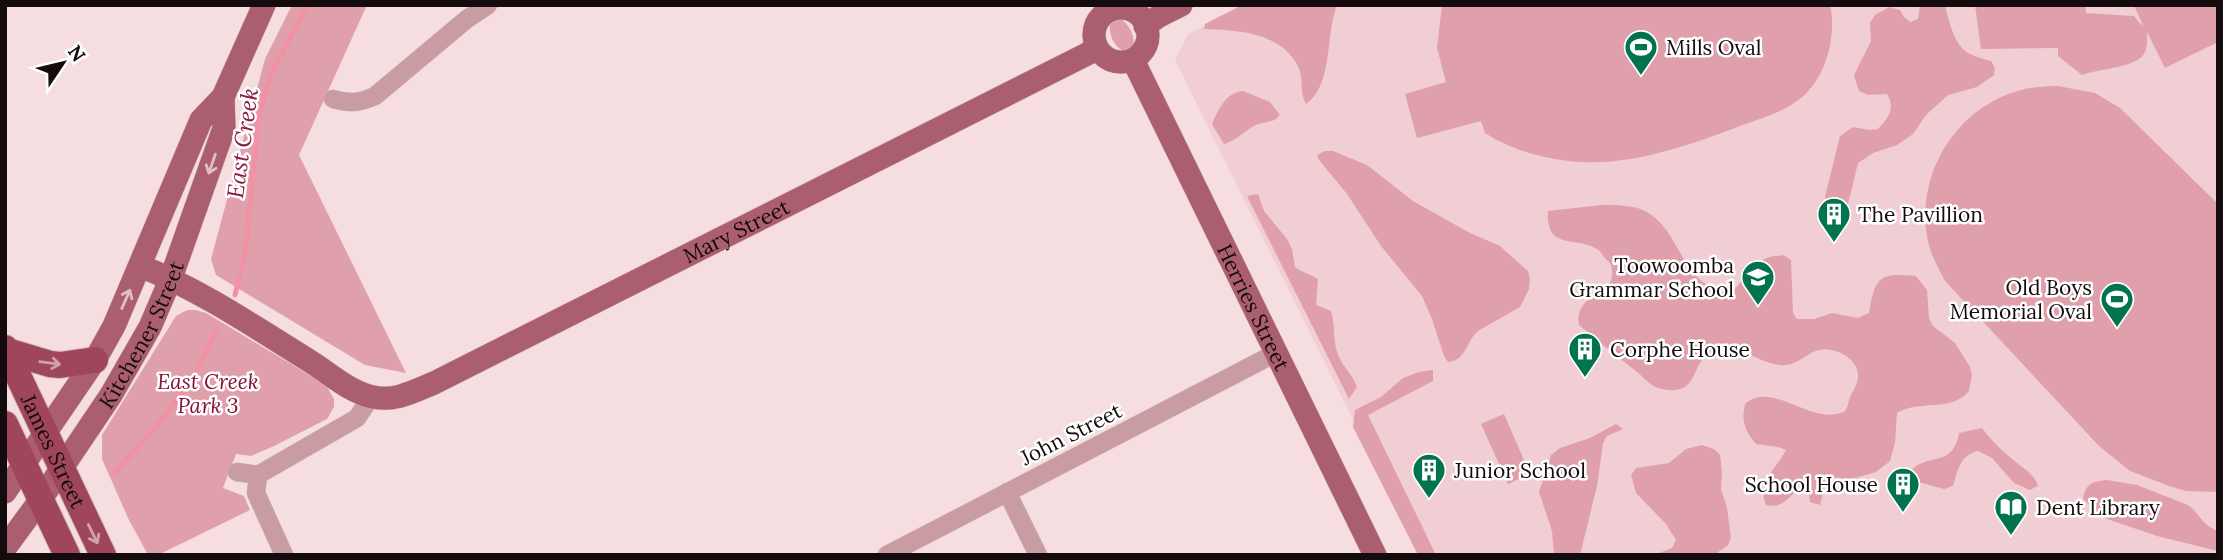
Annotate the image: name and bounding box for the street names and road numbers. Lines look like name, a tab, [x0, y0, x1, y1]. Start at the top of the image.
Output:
street label: Mary Street	[678, 192, 795, 269]
street label: Herries Street	[1211, 239, 1297, 376]
street label: Kitchener Street	[92, 256, 190, 414]
street label: James Street	[15, 389, 93, 513]
street label: John Street	[1015, 397, 1127, 472]

